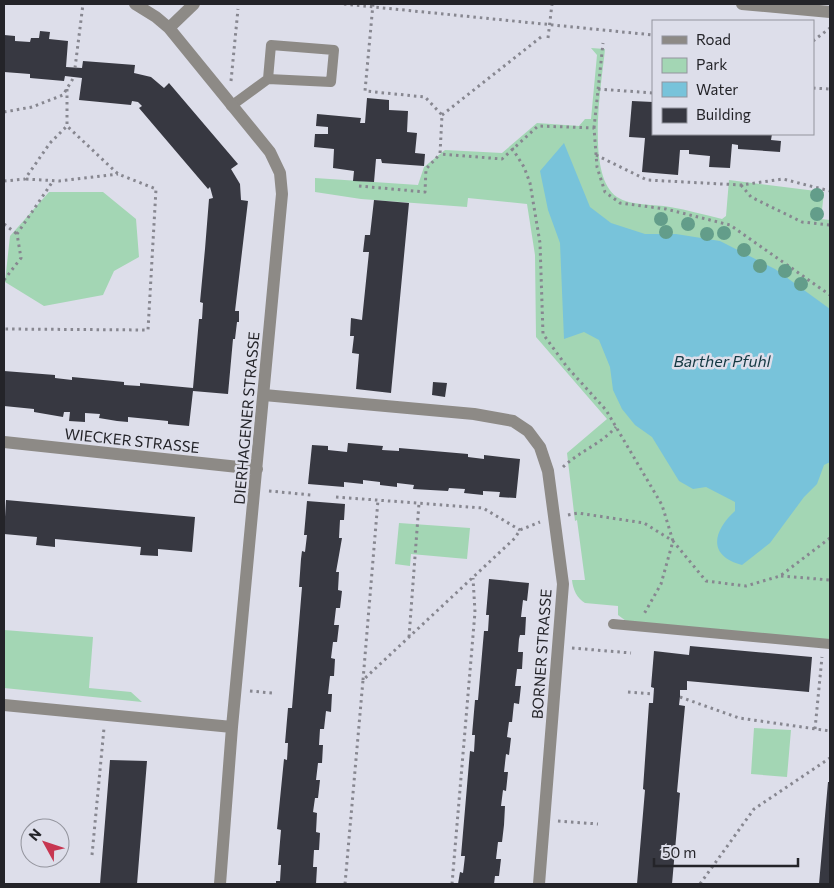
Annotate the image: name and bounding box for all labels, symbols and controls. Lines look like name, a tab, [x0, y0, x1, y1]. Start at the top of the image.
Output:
legend	[652, 20, 814, 135]
text: Road	[696, 30, 731, 48]
text: Park	[696, 55, 727, 73]
text: Water	[696, 80, 738, 98]
text: Building	[696, 105, 751, 123]
street label: DIERHAGENER STRASSE	[229, 331, 263, 505]
water label: Barther Pfuhl	[673, 351, 772, 370]
street label: WIECKER STRASSE	[64, 424, 201, 456]
street label: BORNER STRASSE	[527, 588, 555, 720]
north arrow	[20, 818, 70, 868]
text: N	[25, 825, 45, 844]
scale bar	[654, 836, 798, 868]
text: 50 m	[662, 843, 696, 861]

